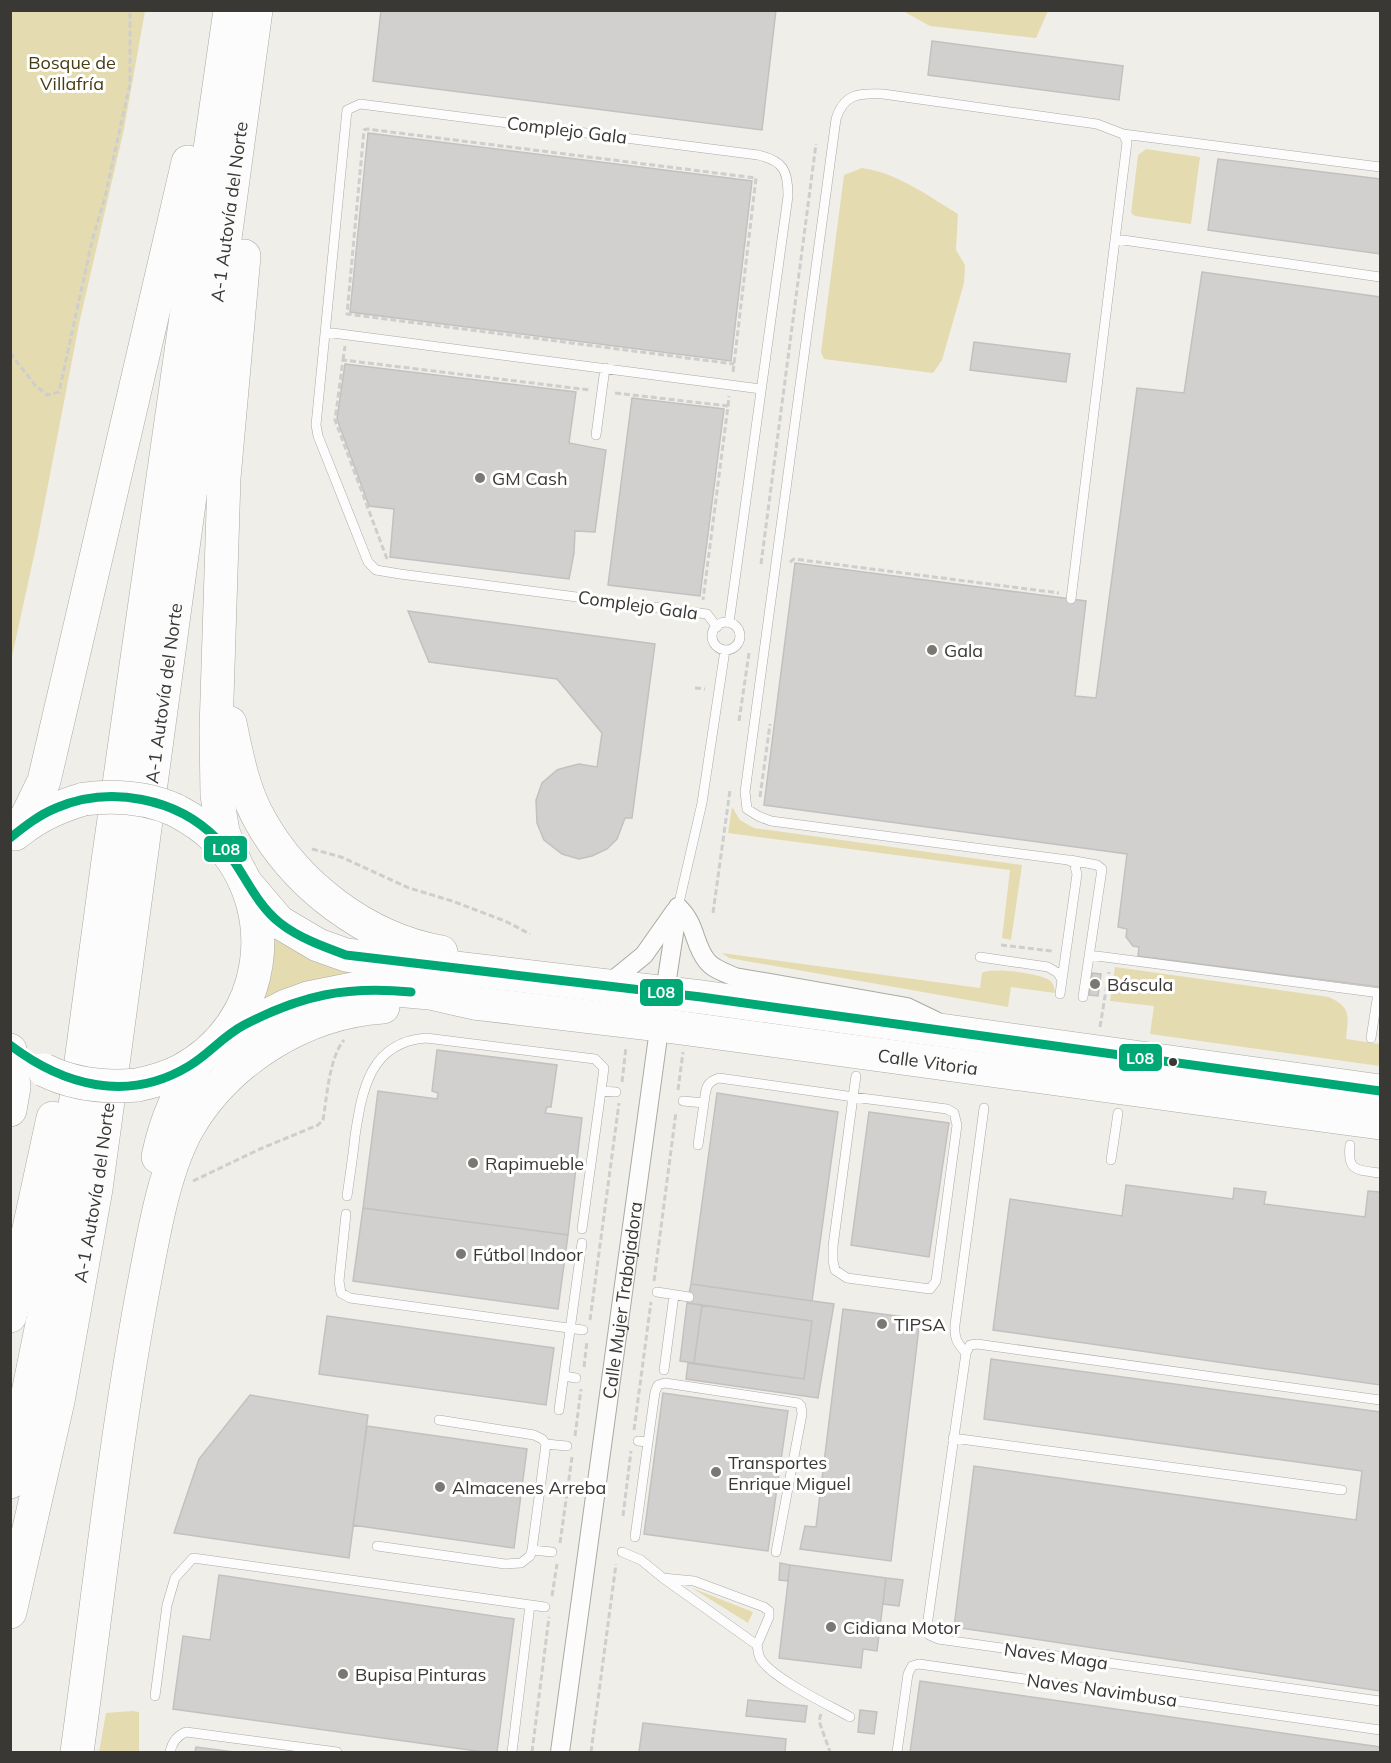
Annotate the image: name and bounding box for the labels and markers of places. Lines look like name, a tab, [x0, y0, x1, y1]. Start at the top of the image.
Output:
place label: GM Cash	[492, 467, 568, 490]
marker: GM Cash	[473, 471, 487, 485]
place label: Gala	[944, 639, 983, 662]
marker: Gala	[925, 643, 939, 657]
place label: Báscula	[1107, 973, 1173, 996]
marker: Báscula	[1088, 977, 1102, 991]
unlabelled marker	[1167, 1056, 1179, 1068]
place label: Rapimueble	[485, 1152, 584, 1175]
marker: Rapimueble	[466, 1156, 480, 1170]
place label: Fútbol Indoor	[473, 1243, 583, 1266]
marker: Fútbol Indoor	[454, 1247, 468, 1261]
place label: TIPSA	[894, 1313, 946, 1336]
marker: TIPSA	[875, 1317, 889, 1331]
place label: Transportes Enrique Miguel	[728, 1451, 851, 1495]
marker: Transportes Enrique Miguel	[709, 1465, 723, 1479]
place label: Almacenes Arreba	[452, 1476, 606, 1499]
marker: Almacenes Arreba	[433, 1480, 447, 1494]
place label: Cidiana Motor	[843, 1616, 961, 1639]
marker: Cidiana Motor	[824, 1620, 838, 1634]
place label: Bupisa Pinturas	[355, 1663, 487, 1686]
marker: Bupisa Pinturas	[336, 1667, 350, 1681]

